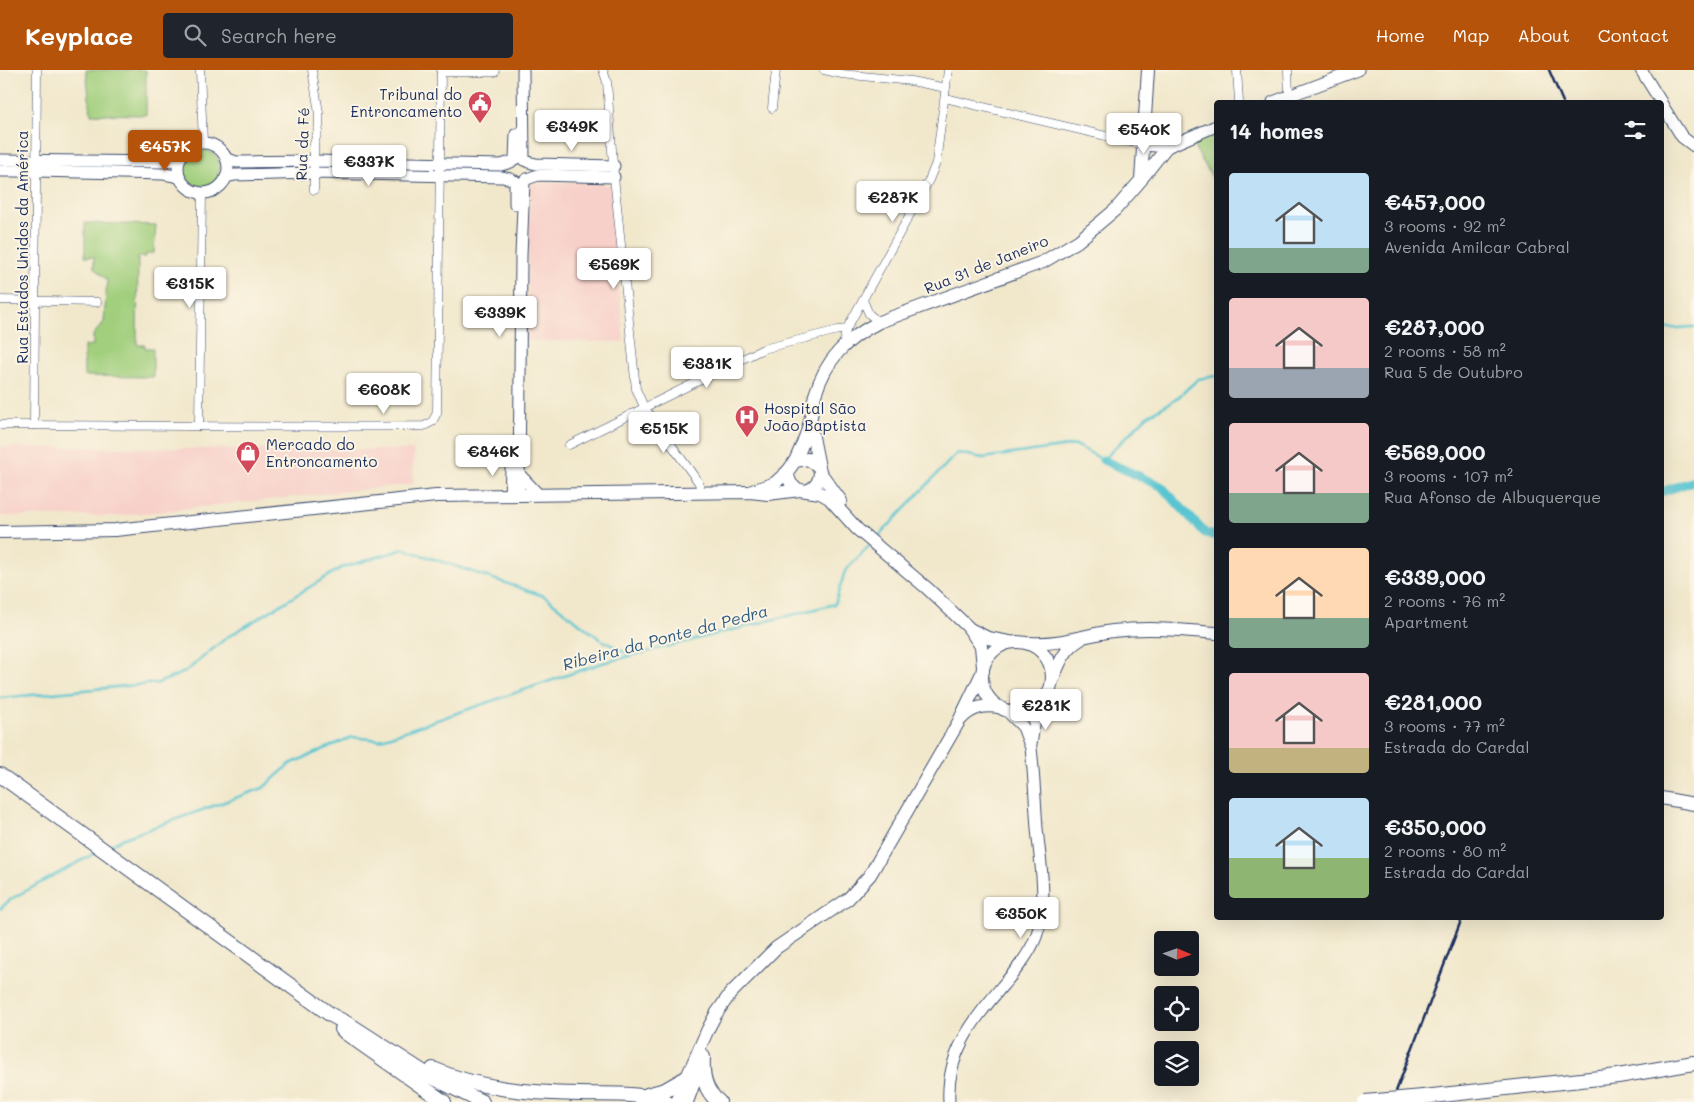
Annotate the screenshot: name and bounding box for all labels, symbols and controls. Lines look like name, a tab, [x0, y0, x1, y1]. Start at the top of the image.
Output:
search box	[163, 13, 513, 58]
text: Keyplace	[25, 20, 133, 51]
icon: search	[181, 21, 209, 49]
text: Search here	[221, 23, 337, 48]
text: Home	[1376, 23, 1425, 47]
text: Map	[1453, 23, 1489, 47]
text: About	[1517, 23, 1570, 47]
text: Contact	[1598, 23, 1669, 47]
place label: Tribunal do Entroncamento	[351, 84, 462, 121]
public building icon: Tribunal do Entroncamento	[467, 90, 493, 124]
street label: Rua da Fé	[291, 107, 313, 181]
pin: €349K	[537, 109, 607, 152]
pin: €540K	[1109, 112, 1179, 155]
text: €349K	[546, 115, 598, 136]
icon: filters	[1621, 116, 1649, 144]
text: 14 homes	[1229, 117, 1324, 144]
text: €540K	[1117, 118, 1171, 139]
pin: €457K	[130, 129, 200, 172]
street label: Rua Estados Unidos da América	[12, 130, 32, 364]
text: €457K	[139, 135, 191, 156]
pin: €337K	[334, 144, 404, 187]
text: €337K	[343, 150, 395, 171]
pin: €287K	[858, 180, 928, 223]
text: €287K	[867, 186, 919, 207]
text: €457,000	[1384, 188, 1485, 215]
icon: home	[1269, 193, 1329, 253]
text: 3 rooms · 92 m²	[1384, 215, 1506, 236]
street label: Rua 31 de Janeiro	[921, 230, 1051, 298]
text: Avenida Amilcar Cabral	[1384, 236, 1570, 257]
pin: €569K	[579, 248, 649, 290]
text: €569K	[588, 253, 640, 274]
pin: €315K	[155, 266, 225, 309]
text: €315K	[165, 272, 215, 293]
pin: €339K	[465, 296, 535, 338]
text: €339K	[474, 301, 526, 322]
text: €287,000	[1384, 313, 1484, 340]
icon: home	[1269, 318, 1329, 378]
text: 2 rooms · 58 m²	[1384, 340, 1506, 361]
pin: €381K	[672, 346, 742, 389]
text: €381K	[682, 352, 732, 373]
text: Rua 5 de Outubro	[1384, 361, 1523, 382]
pin: €608K	[349, 372, 419, 415]
text: €608K	[357, 378, 411, 399]
place label: Hospital São João Baptista	[764, 398, 867, 435]
hospital icon: Hospital São João Baptista	[734, 404, 760, 438]
pin: €515K	[629, 412, 699, 454]
text: €515K	[639, 417, 689, 438]
place label: Mercado do Entroncamento	[266, 434, 378, 471]
pin: €846K	[458, 434, 528, 477]
text: €569,000	[1384, 438, 1486, 465]
shop icon: Mercado do Entroncamento	[235, 440, 261, 474]
text: €846K	[466, 440, 520, 461]
icon: home	[1269, 443, 1329, 503]
text: 3 rooms · 107 m²	[1384, 465, 1513, 486]
text: Rua Afonso de Albuquerque	[1384, 486, 1601, 507]
text: €339,000	[1384, 563, 1486, 590]
icon: home	[1269, 568, 1329, 628]
text: 2 rooms · 76 m²	[1384, 590, 1505, 611]
water label: Ribeira da Ponte da Pedra	[560, 599, 770, 675]
text: Apartment	[1384, 611, 1469, 632]
pin: €281K	[1011, 688, 1081, 731]
text: €281,000	[1384, 688, 1482, 715]
icon: home	[1269, 693, 1329, 753]
text: €281K	[1021, 694, 1071, 715]
text: 3 rooms · 77 m²	[1384, 715, 1505, 736]
text: Estrada do Cardal	[1384, 736, 1530, 757]
text: €350,000	[1384, 813, 1486, 840]
icon: home	[1269, 818, 1329, 878]
text: 2 rooms · 80 m²	[1384, 840, 1506, 861]
text: Estrada do Cardal	[1384, 861, 1530, 882]
pin: €350K	[986, 896, 1056, 939]
text: €350K	[995, 902, 1047, 923]
north arrow	[1154, 931, 1199, 976]
map controls	[1154, 931, 1199, 1086]
button: locate	[1154, 986, 1199, 1031]
button: layers	[1154, 1041, 1199, 1086]

